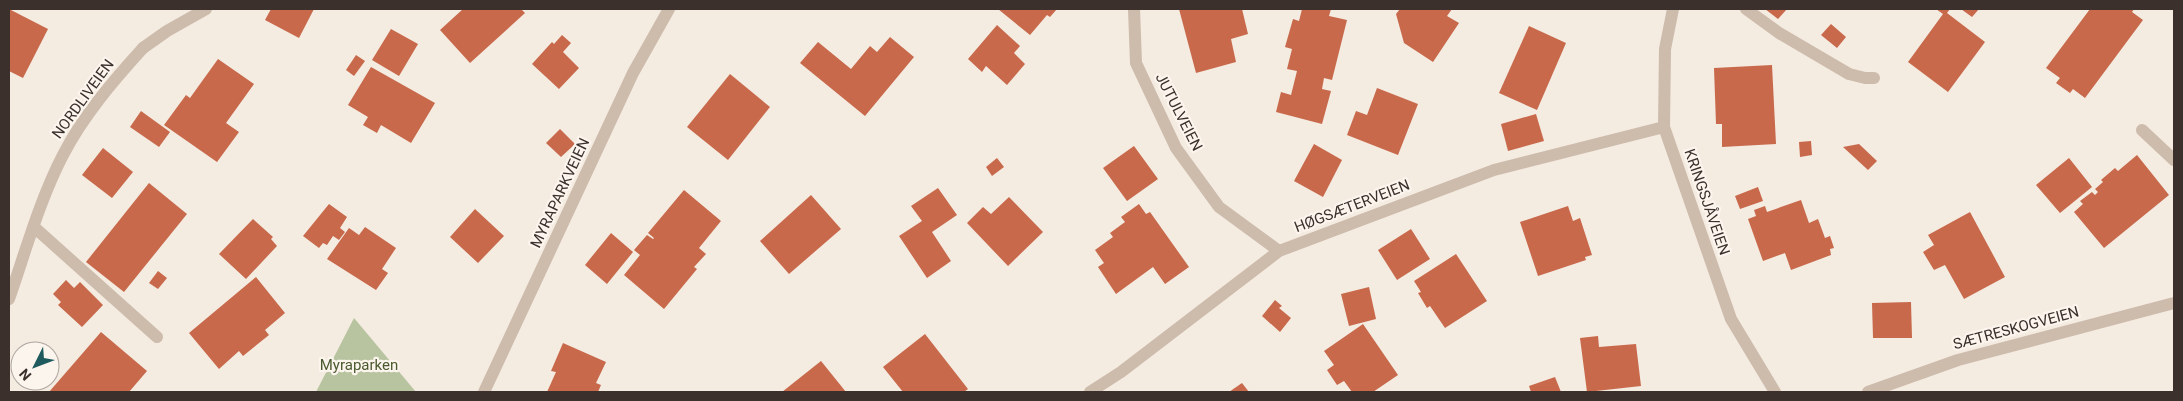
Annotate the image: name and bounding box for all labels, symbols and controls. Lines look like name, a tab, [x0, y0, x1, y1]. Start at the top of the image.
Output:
street label: NORDLIVEIEN	[48, 56, 118, 142]
street label: JUTULVEIEN	[1152, 70, 1206, 154]
street label: MYRAPARKVEIEN	[527, 135, 593, 251]
street label: KRINGSJÅVEIEN	[1680, 146, 1734, 258]
street label: HØGSÆTERVEIEN	[1292, 176, 1412, 236]
street label: SÆTRESKOGVEIEN	[1951, 303, 2081, 353]
north arrow	[10, 341, 60, 391]
park label: Myraparken	[320, 356, 398, 374]
text: N	[16, 366, 35, 384]

